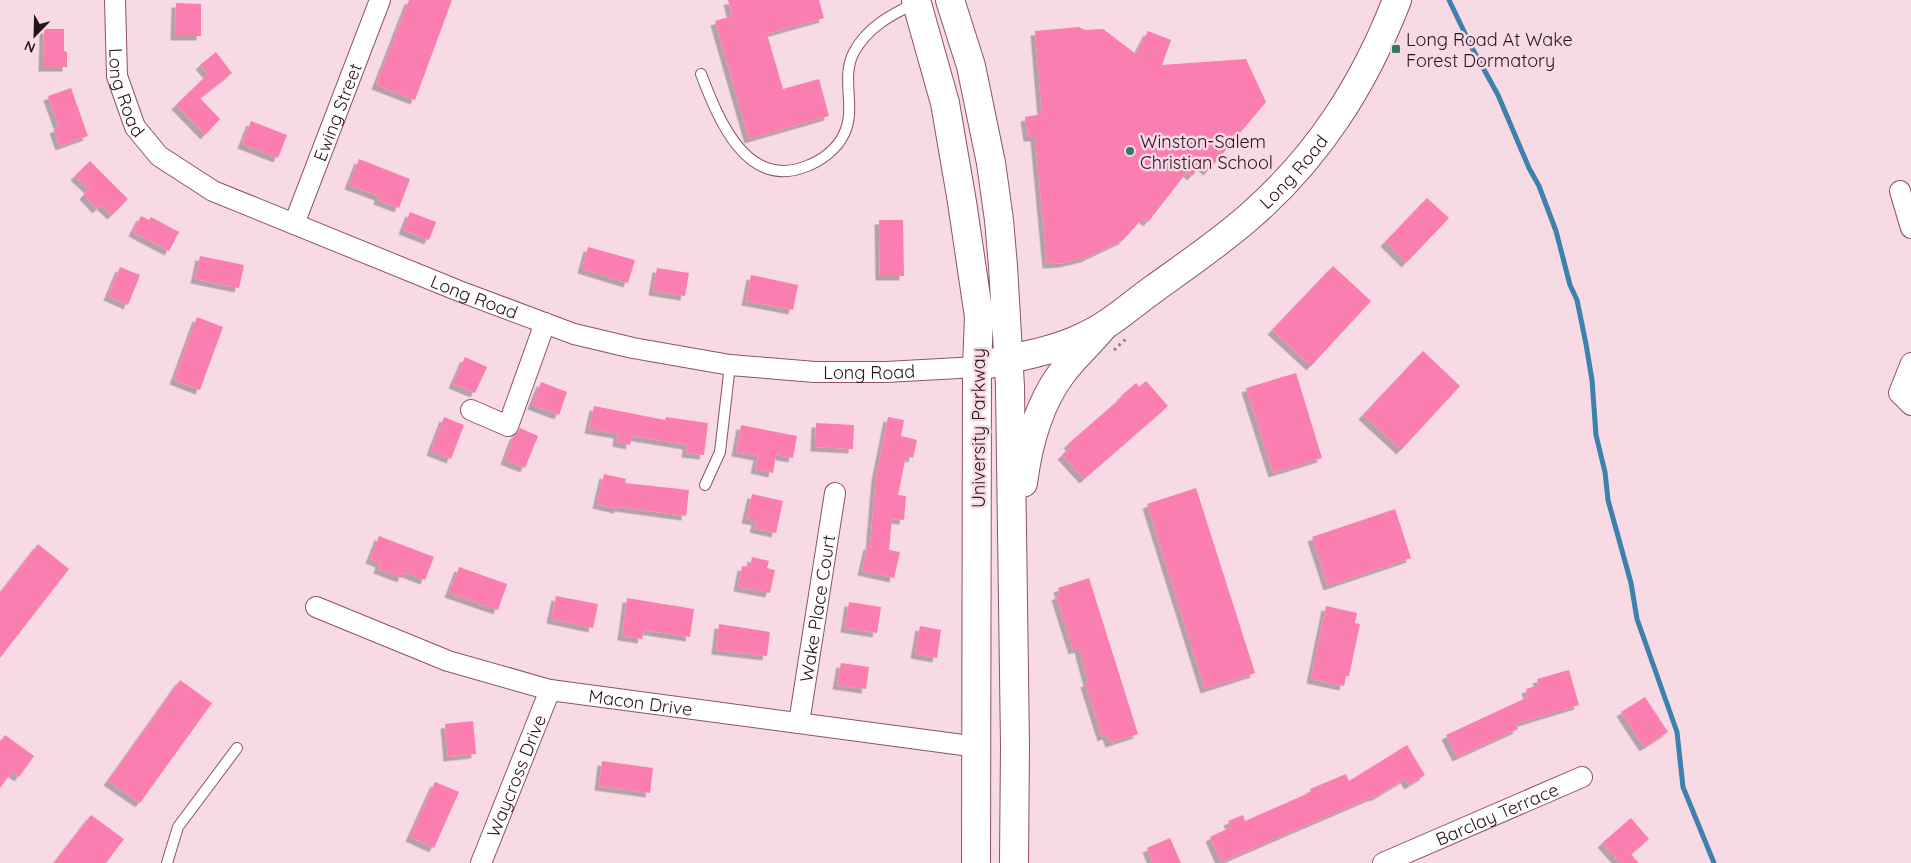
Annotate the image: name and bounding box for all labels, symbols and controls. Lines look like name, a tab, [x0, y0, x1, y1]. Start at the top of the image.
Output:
north arrow	[10, 10, 60, 60]
place label: Long Road At Wake Forest Dormatory	[1406, 28, 1573, 72]
text: N	[22, 37, 38, 57]
marker: Long Road At Wake Forest Dormatory	[1390, 43, 1402, 55]
street label: Long Road	[105, 48, 150, 142]
street label: Ewing Street	[308, 60, 366, 164]
place label: Winston-Salem Christian School	[1140, 130, 1273, 174]
street label: Long Road	[1254, 130, 1332, 213]
marker: Winston-Salem Christian School	[1124, 145, 1136, 157]
street label: Long Road	[427, 269, 521, 324]
street label: University Parkway	[967, 348, 990, 508]
street label: Long Road	[823, 359, 916, 384]
street label: Wake Place Court	[794, 533, 840, 684]
street label: Macon Drive	[587, 684, 694, 720]
street label: Waycross Drive	[481, 711, 551, 840]
street label: Barclay Terrace	[1432, 777, 1562, 850]

